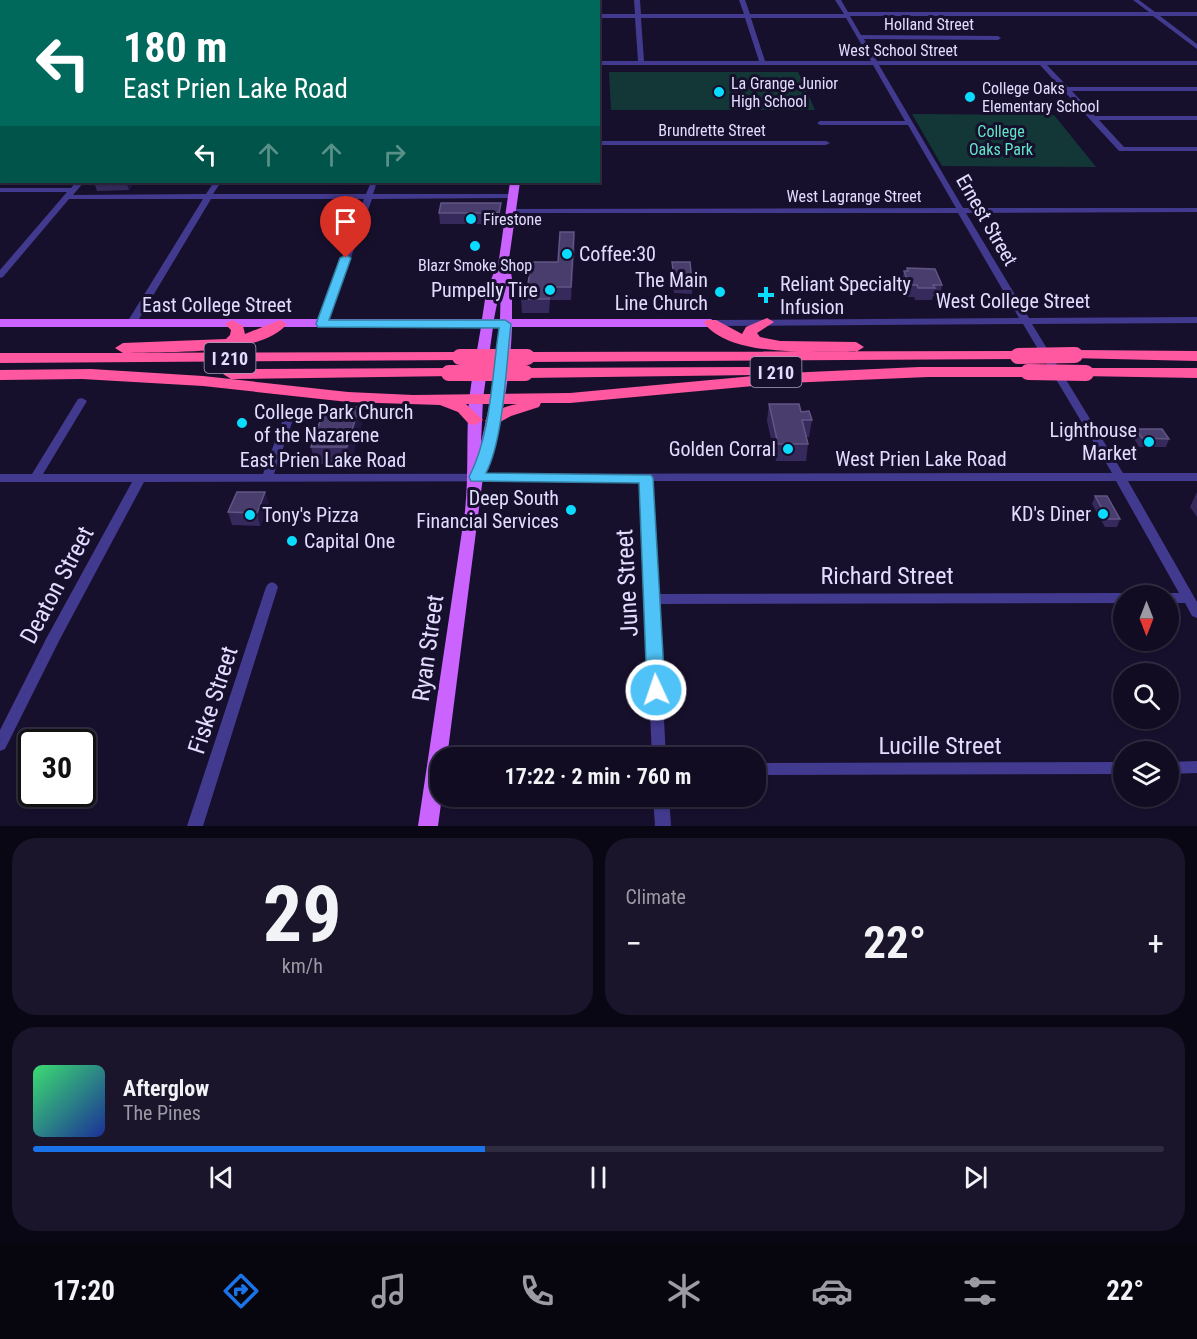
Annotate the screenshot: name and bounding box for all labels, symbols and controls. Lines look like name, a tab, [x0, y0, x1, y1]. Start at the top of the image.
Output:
street label: Holland Street	[884, 15, 974, 34]
text: 180 m	[123, 23, 228, 72]
icon: left	[24, 24, 102, 102]
street label: West School Street	[838, 41, 958, 60]
text: East Prien Lake Road	[123, 73, 348, 105]
place label: La Grange Junior High School	[731, 74, 838, 111]
place label: College Oaks Elementary School	[982, 79, 1099, 116]
marker: La Grange Junior High School	[712, 85, 726, 99]
marker: College Oaks Elementary School	[963, 90, 977, 104]
street label: Brundrette Street	[658, 121, 766, 140]
park label: College Oaks Park	[969, 122, 1034, 159]
icon: left	[189, 138, 222, 171]
icon: ahead	[252, 138, 285, 171]
icon: ahead	[315, 138, 348, 171]
icon: right	[378, 138, 411, 171]
street label: Ernest Street	[951, 170, 1023, 270]
street label: West Lagrange Street	[787, 187, 922, 206]
pin	[320, 196, 371, 258]
icon: arrive	[329, 205, 362, 238]
place label: Firestone	[483, 210, 542, 229]
marker: Firestone	[464, 212, 478, 226]
marker: Blazr Smoke Shop	[468, 239, 482, 253]
place label: Coffee:30	[579, 242, 656, 266]
marker: Coffee:30	[560, 247, 574, 261]
place label: Blazr Smoke Shop	[418, 256, 532, 275]
place label: The Main Line Church	[615, 268, 708, 315]
place label: Reliant Specialty Infusion	[780, 272, 911, 319]
place label: Pumpelly Tire	[431, 278, 538, 302]
marker: Pumpelly Tire	[543, 283, 557, 297]
marker: The Main Line Church	[713, 285, 727, 299]
marker: Reliant Specialty Infusion	[757, 286, 775, 304]
street label: West College Street	[936, 289, 1090, 313]
street label: East College Street	[142, 293, 292, 317]
road number: I 210	[204, 343, 256, 373]
road number: I 210	[750, 357, 802, 387]
place label: College Park Church of the Nazarene	[254, 400, 413, 447]
marker: College Park Church of the Nazarene	[235, 416, 249, 430]
place label: Lighthouse Market	[1050, 418, 1137, 465]
marker: Lighthouse Market	[1142, 435, 1156, 449]
place label: Golden Corral	[669, 437, 776, 461]
marker: Golden Corral	[781, 442, 795, 456]
street label: West Prien Lake Road	[835, 447, 1007, 471]
street label: East Prien Lake Road	[240, 448, 406, 472]
place label: Deep South Financial Services	[416, 486, 559, 533]
place label: KD's Diner	[1011, 502, 1091, 526]
place label: Tony's Pizza	[262, 503, 359, 527]
marker: Deep South Financial Services	[564, 503, 578, 517]
marker: KD's Diner	[1096, 507, 1110, 521]
marker: Tony's Pizza	[243, 508, 257, 522]
street label: Deaton Street	[14, 522, 100, 648]
street label: June Street	[610, 528, 644, 638]
place label: Capital One	[304, 529, 395, 553]
marker: Capital One	[285, 534, 299, 548]
street label: Richard Street	[820, 562, 954, 590]
north arrow	[1113, 585, 1179, 651]
map controls	[1113, 585, 1179, 807]
street label: Ryan Street	[407, 593, 449, 703]
street label: Fiske Street	[182, 643, 244, 757]
position arrow	[624, 658, 688, 722]
button: search	[1113, 663, 1179, 729]
speed limit sign: 30	[18, 729, 96, 807]
street label: Lucille Street	[878, 732, 1002, 760]
button: layers	[1113, 741, 1179, 807]
text: 17:22 · 2 min · 760 m	[505, 764, 691, 789]
text: 29	[263, 869, 342, 960]
text: Climate	[626, 885, 686, 909]
text: 22°	[863, 916, 926, 969]
text: −	[626, 924, 642, 963]
text: +	[1148, 924, 1164, 963]
text: km/h	[282, 954, 323, 978]
text: Afterglow	[123, 1076, 209, 1101]
text: The Pines	[123, 1101, 201, 1125]
icon: previous	[205, 1161, 238, 1194]
icon: pause	[582, 1161, 615, 1194]
icon: next	[959, 1161, 992, 1194]
icon: directions	[220, 1270, 262, 1312]
icon: music	[368, 1270, 410, 1312]
icon: phone	[516, 1270, 558, 1312]
icon: climate	[663, 1270, 705, 1312]
icon: car	[811, 1270, 853, 1312]
icon: filters	[959, 1270, 1001, 1312]
text: 17:20	[53, 1275, 115, 1307]
text: 22°	[1106, 1275, 1144, 1307]

